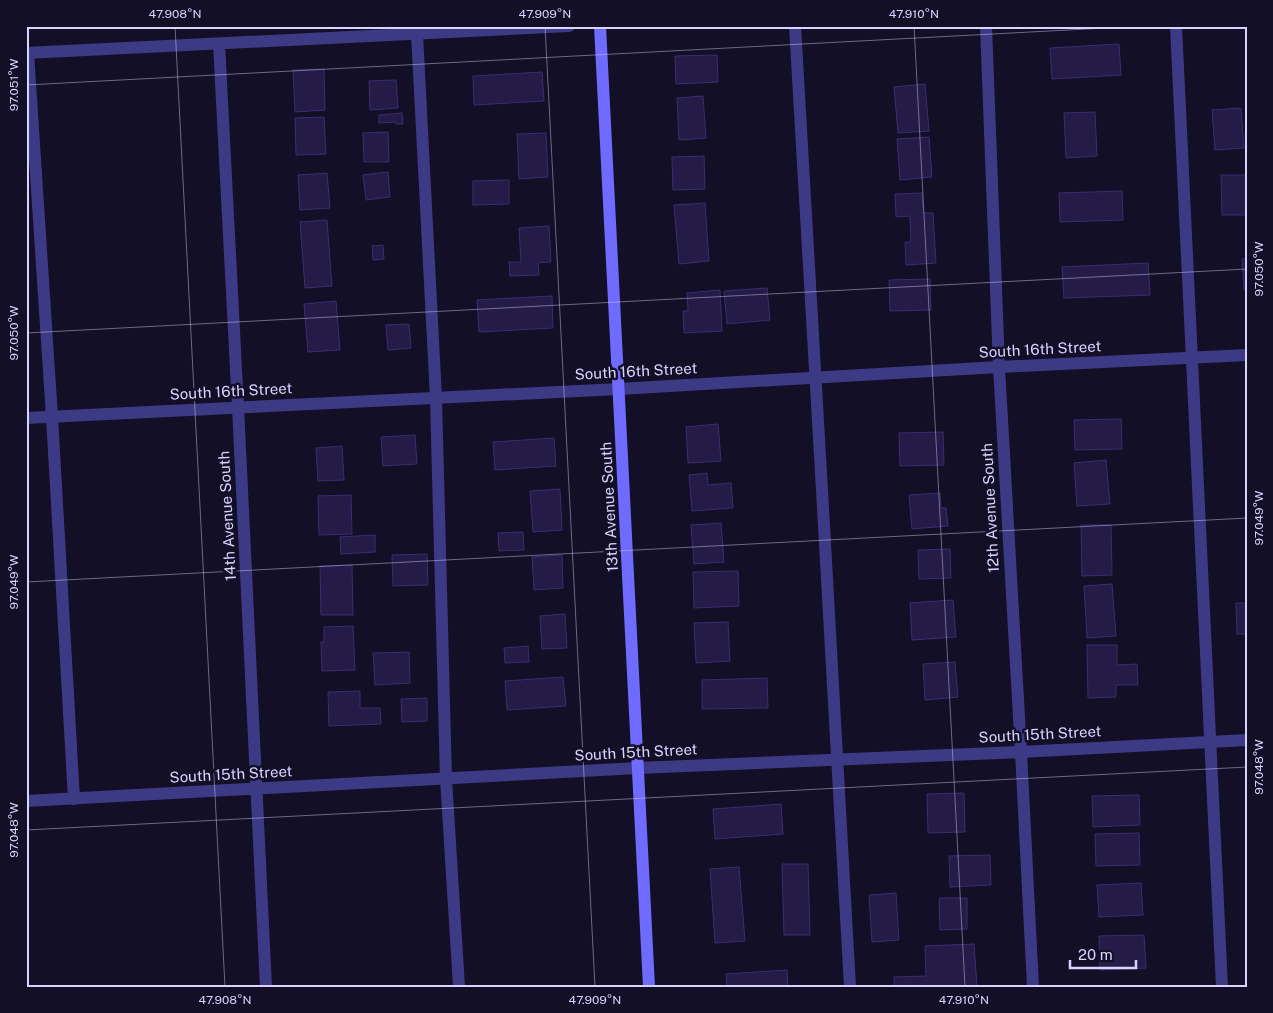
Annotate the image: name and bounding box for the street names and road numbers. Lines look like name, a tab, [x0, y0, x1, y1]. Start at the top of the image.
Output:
street label: South 16th Street	[978, 337, 1102, 361]
street label: South 16th Street	[574, 359, 698, 383]
street label: South 16th Street	[169, 379, 293, 403]
street label: 13th Avenue South	[597, 441, 621, 573]
street label: 12th Avenue South	[978, 443, 1002, 573]
street label: 14th Avenue South	[215, 450, 239, 582]
street label: South 15th Street	[978, 722, 1102, 746]
street label: South 15th Street	[574, 740, 698, 764]
street label: South 15th Street	[169, 762, 293, 786]

